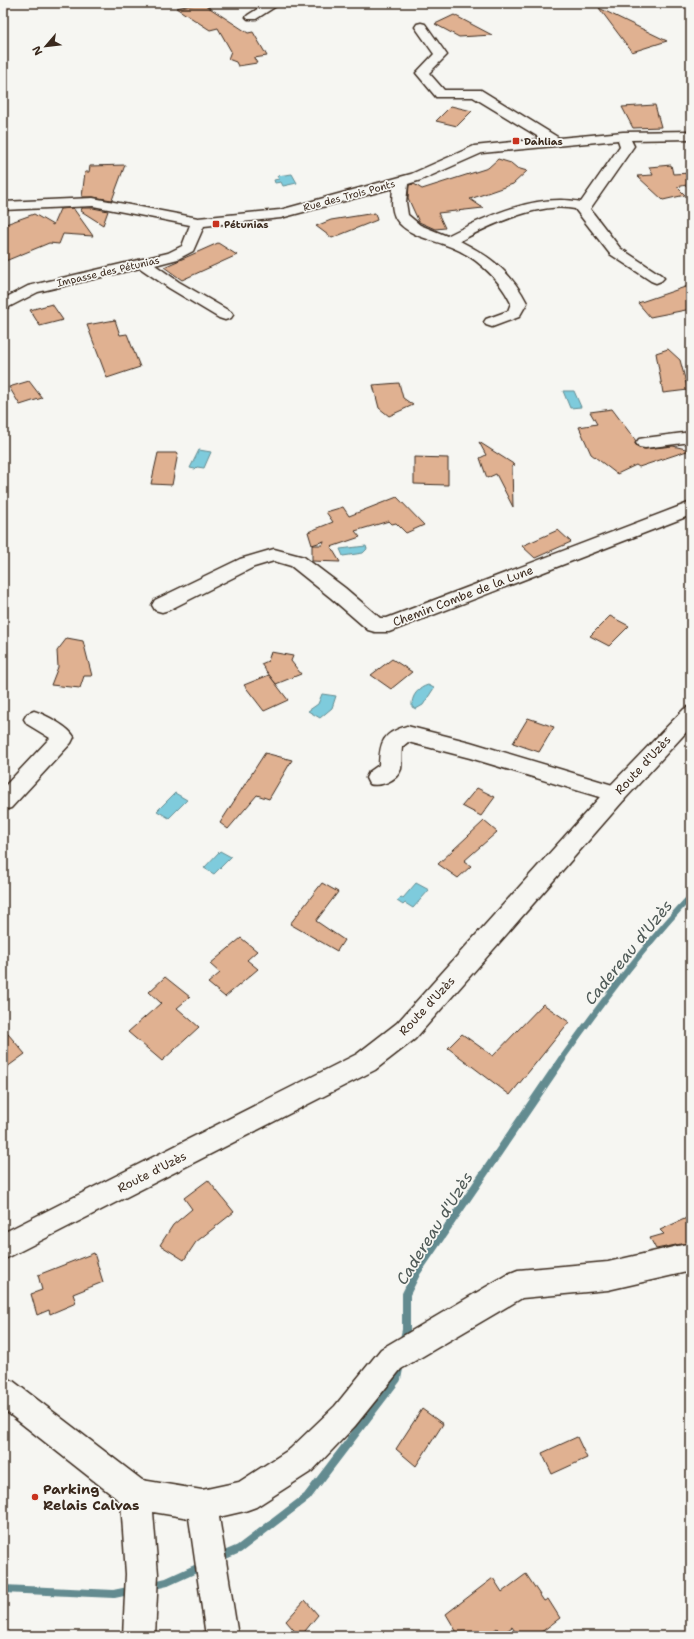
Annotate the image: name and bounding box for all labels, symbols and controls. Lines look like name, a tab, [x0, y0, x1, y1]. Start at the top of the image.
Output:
north arrow	[26, 26, 66, 66]
text: N	[29, 43, 46, 58]
place label: Dahlias	[524, 135, 563, 148]
marker: Dahlias	[511, 136, 521, 146]
street label: Rue des Trois Ponts	[302, 177, 397, 214]
place label: Pétunias	[224, 218, 269, 231]
marker: Pétunias	[211, 219, 221, 229]
street label: Impasse des Pétunias	[55, 253, 161, 290]
street label: Chemin Combe de la Lune	[390, 562, 536, 630]
street label: Route d'Uzès	[612, 732, 675, 798]
water label: Cadereau d'Uzès	[580, 895, 677, 1009]
street label: Route d'Uzès	[396, 973, 459, 1039]
street label: Route d'Uzès	[115, 1148, 189, 1196]
water label: Cadereau d'Uzès	[391, 1168, 478, 1289]
place label: Parking Relais Calvas	[43, 1480, 140, 1514]
marker: Parking Relais Calvas	[30, 1492, 40, 1502]

